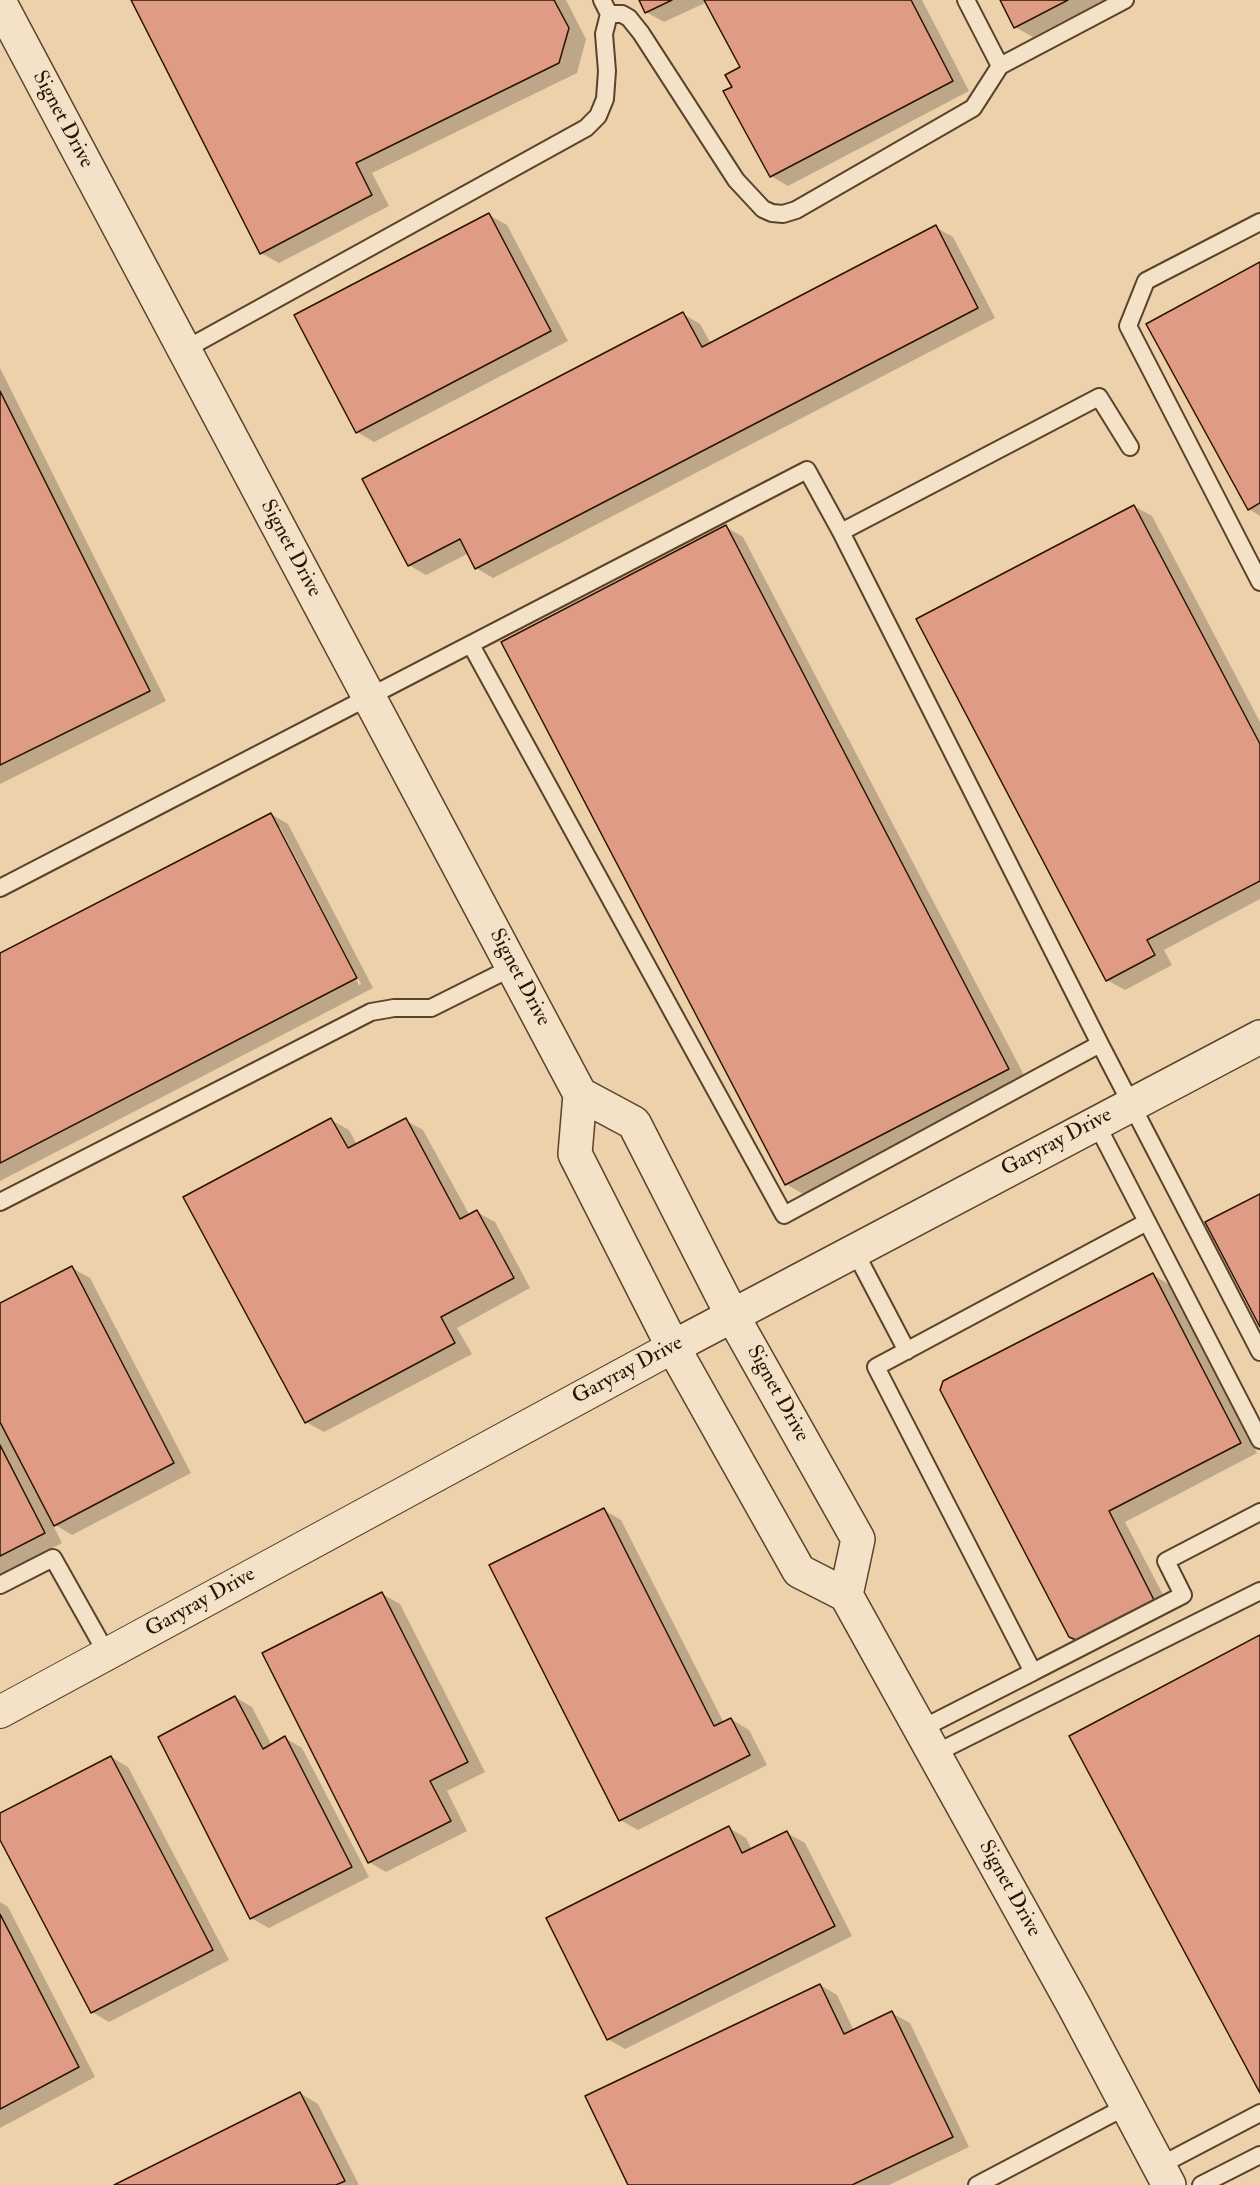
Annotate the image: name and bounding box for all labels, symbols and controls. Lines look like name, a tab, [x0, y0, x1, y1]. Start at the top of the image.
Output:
street label: Signet Drive	[26, 67, 98, 173]
street label: Signet Drive	[254, 496, 326, 602]
street label: Signet Drive	[483, 925, 555, 1031]
street label: Garyray Drive	[998, 1103, 1116, 1183]
street label: Garyray Drive	[569, 1331, 687, 1411]
street label: Signet Drive	[740, 1341, 814, 1447]
street label: Garyray Drive	[142, 1563, 260, 1643]
street label: Signet Drive	[972, 1836, 1046, 1942]

